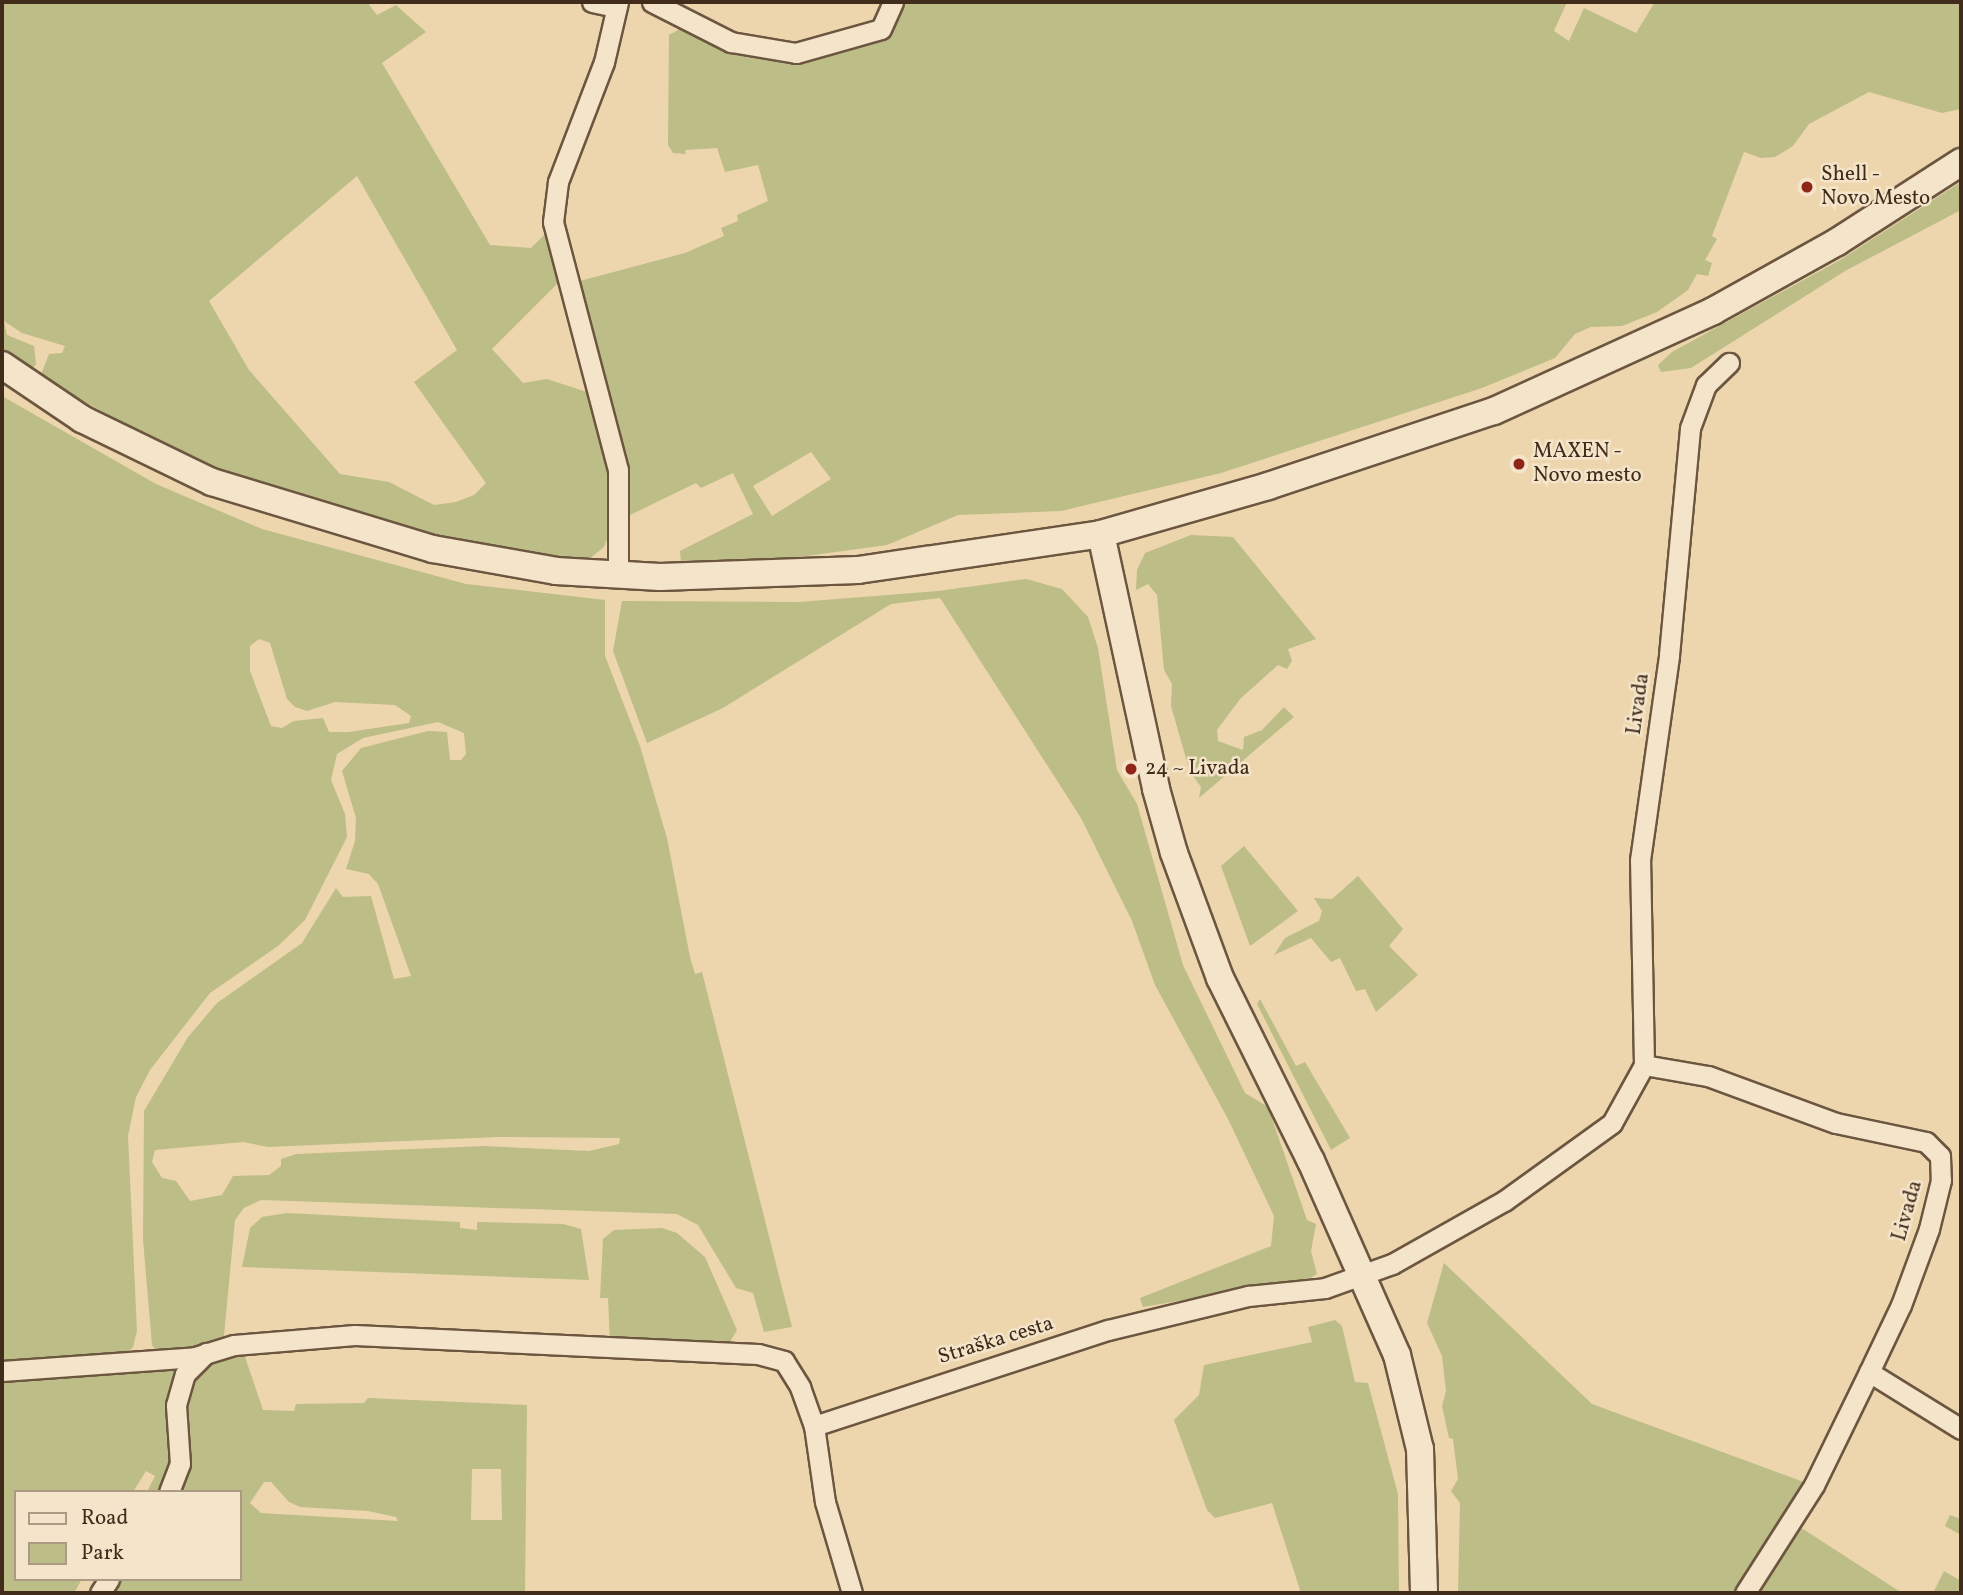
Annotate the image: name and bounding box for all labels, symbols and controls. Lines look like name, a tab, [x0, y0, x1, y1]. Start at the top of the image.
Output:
place label: Shell - Novo Mesto	[1821, 162, 1930, 212]
marker: Shell - Novo Mesto	[1799, 179, 1815, 195]
place label: MAXEN - Novo mesto	[1533, 439, 1642, 489]
marker: MAXEN - Novo mesto	[1511, 456, 1527, 472]
street label: Livada	[1622, 672, 1656, 736]
place label: 24 ~ Livada	[1145, 756, 1250, 782]
marker: 24 ~ Livada	[1123, 761, 1139, 777]
street label: Livada	[1887, 1178, 1929, 1244]
street label: Straška cesta	[935, 1311, 1057, 1371]
legend	[14, 1490, 242, 1581]
text: Road	[81, 1504, 128, 1533]
text: Park	[81, 1539, 124, 1568]

